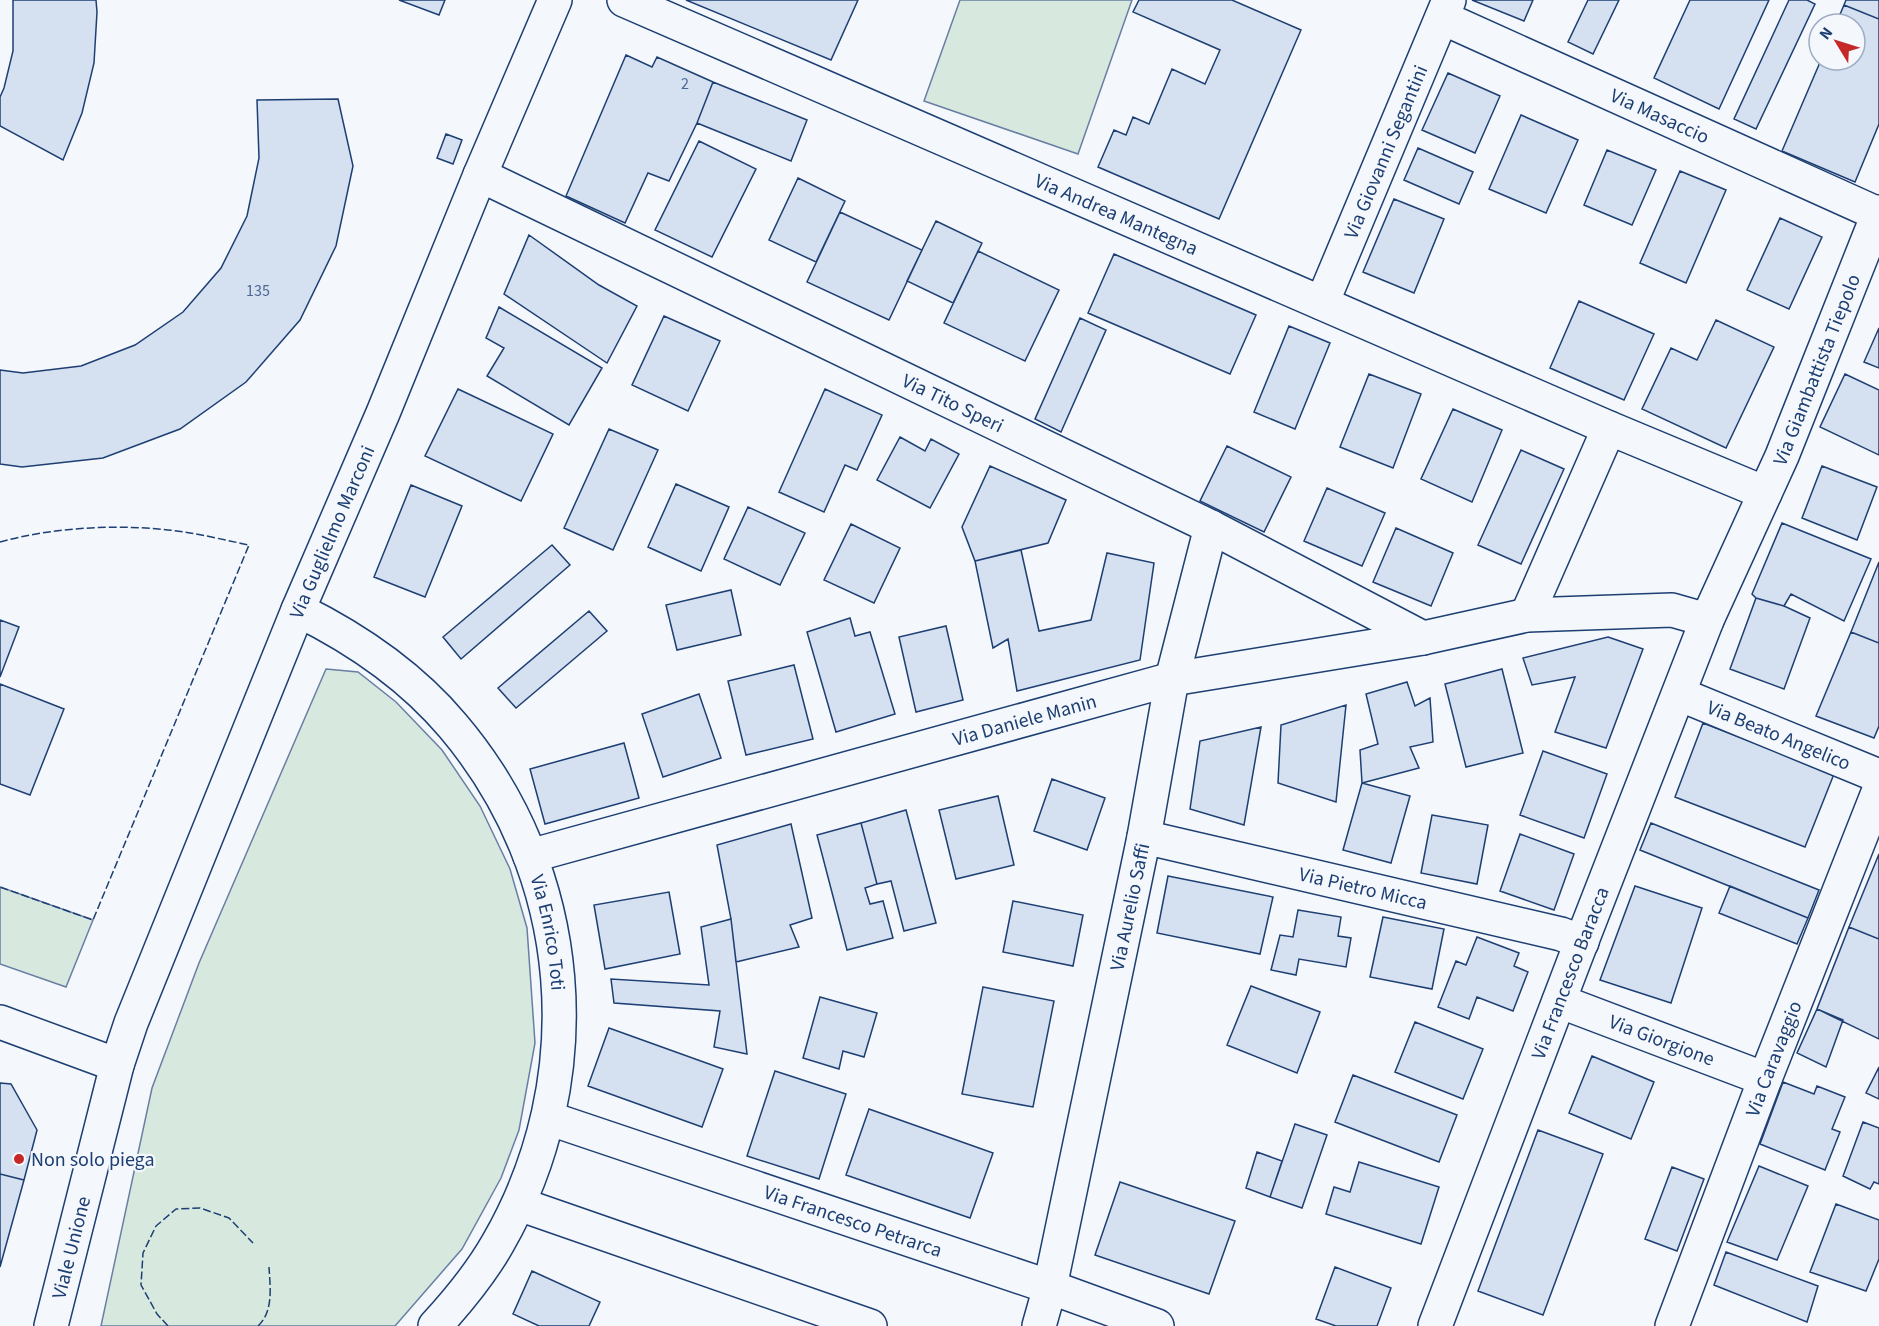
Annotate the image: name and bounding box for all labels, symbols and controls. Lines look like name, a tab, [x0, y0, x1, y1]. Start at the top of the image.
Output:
north arrow	[1807, 12, 1867, 72]
text: N	[1814, 22, 1838, 44]
street label: Via Giovanni Segantini	[1337, 61, 1435, 243]
house number: 2	[681, 73, 689, 95]
street label: Via Masaccio	[1605, 82, 1714, 151]
street label: Via Andrea Mantegna	[1030, 167, 1202, 263]
street label: Via Giambattista Tiepolo	[1766, 270, 1868, 470]
house number: 135	[246, 280, 270, 302]
street label: Via Tito Speri	[897, 367, 1008, 440]
street label: Via Guglielmo Marconi	[283, 441, 382, 623]
street label: Via Daniele Manin	[950, 687, 1100, 754]
street label: Via Beato Angelico	[1702, 694, 1855, 778]
street label: Via Aurelio Saffi	[1103, 841, 1157, 973]
street label: Via Pietro Micca	[1296, 860, 1430, 917]
street label: Via Enrico Toti	[523, 871, 572, 992]
street label: Via Francesco Baracca	[1525, 883, 1617, 1064]
street label: Via Caravaggio	[1739, 997, 1810, 1121]
street label: Via Giorgione	[1605, 1008, 1718, 1074]
place label: Non solo piega	[31, 1146, 154, 1174]
marker: Non solo piega	[12, 1152, 26, 1166]
street label: Via Francesco Petrarca	[760, 1179, 946, 1265]
street label: Viale Unione	[45, 1193, 98, 1302]

